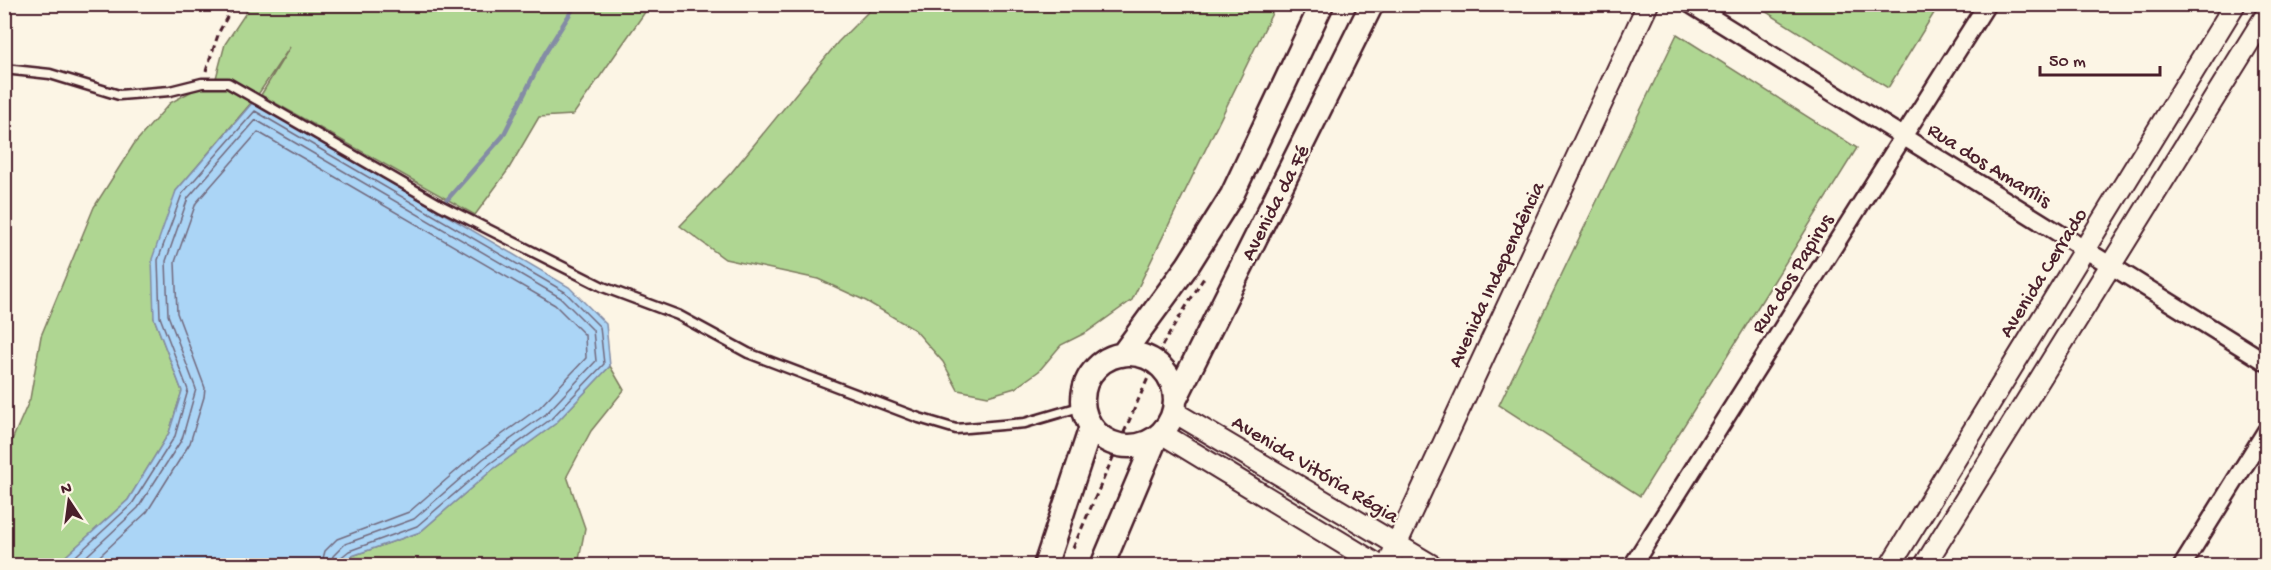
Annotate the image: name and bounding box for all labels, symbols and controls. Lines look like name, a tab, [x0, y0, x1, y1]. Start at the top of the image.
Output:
scale bar	[2040, 39, 2160, 77]
text: 50 m	[2049, 52, 2086, 73]
street label: Rua dos Amarílis	[1922, 119, 2056, 216]
street label: Avenida da Fé	[1237, 141, 1317, 266]
street label: Avenida Independência	[1444, 178, 1553, 372]
street label: Avenida Cerrado	[1995, 204, 2095, 343]
street label: Rua dos Papirus	[1747, 209, 1841, 339]
street label: Avenida Vitória Régia	[1226, 411, 1403, 531]
north arrow	[39, 471, 99, 531]
text: N	[59, 479, 74, 500]

